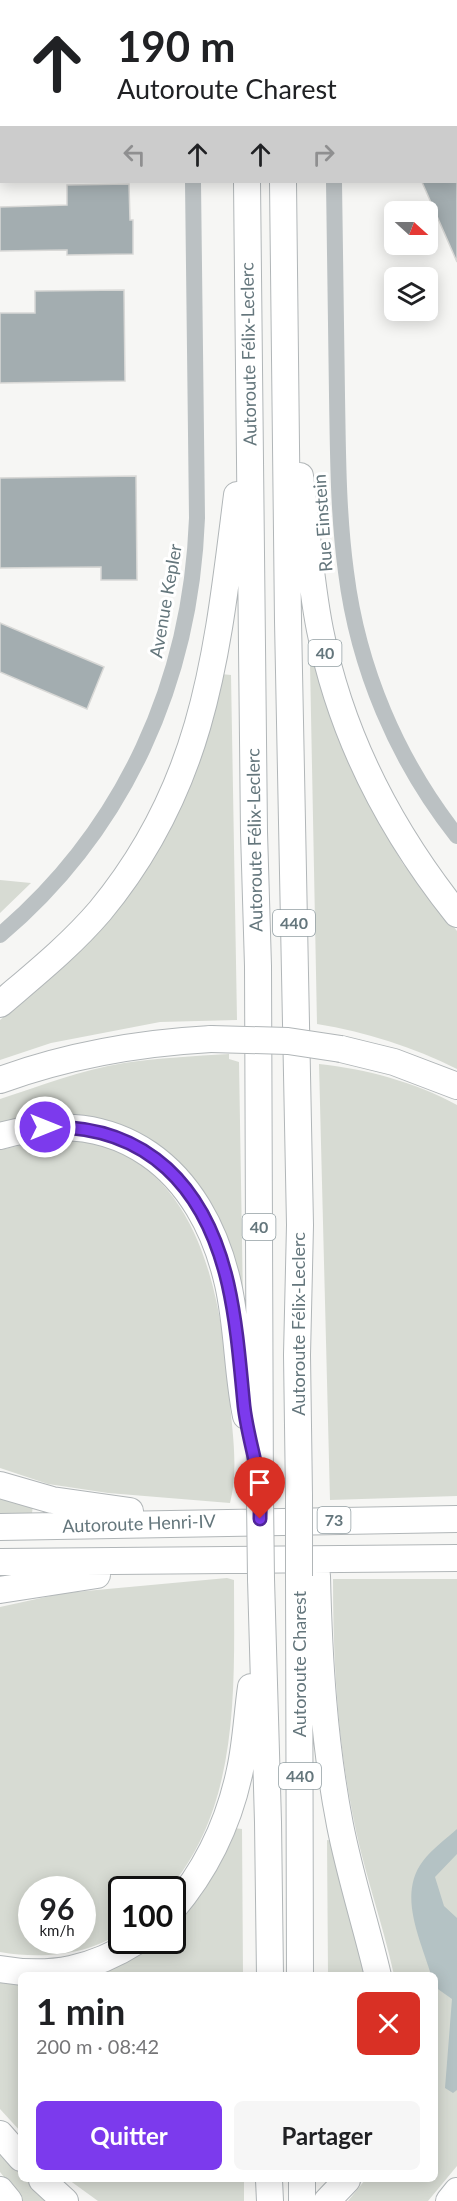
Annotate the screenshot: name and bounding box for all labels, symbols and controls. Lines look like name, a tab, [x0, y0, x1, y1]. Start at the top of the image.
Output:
text: 190 m	[117, 21, 235, 71]
icon: ahead	[18, 24, 96, 102]
text: Autoroute Charest	[117, 72, 337, 105]
icon: left	[118, 138, 151, 171]
icon: ahead	[181, 138, 214, 171]
icon: ahead	[244, 138, 277, 171]
icon: right	[307, 138, 340, 171]
north arrow	[384, 201, 438, 255]
map controls	[384, 201, 438, 321]
street label: Autoroute Félix-Leclerc	[235, 262, 261, 446]
button: layers	[384, 267, 438, 321]
street label: Rue Einstein	[308, 473, 336, 573]
street label: Avenue Kepler	[144, 542, 186, 660]
road number: 40	[308, 640, 342, 666]
street label: Autoroute Félix-Leclerc	[241, 748, 267, 932]
road number: 440	[273, 910, 315, 936]
position arrow	[13, 1095, 77, 1159]
road number: 40	[242, 1214, 276, 1240]
street label: Autoroute Félix-Leclerc	[287, 1232, 309, 1416]
pin	[234, 1457, 285, 1519]
icon: arrive	[243, 1466, 276, 1499]
road number: 73	[318, 1507, 350, 1533]
street label: Autoroute Henri-IV	[62, 1509, 217, 1537]
street label: Autoroute Charest	[288, 1590, 310, 1737]
road number: 440	[279, 1763, 321, 1789]
speed limit sign: 100	[108, 1876, 186, 1954]
text: 96	[40, 1890, 74, 1926]
text: km/h	[39, 1921, 75, 1939]
text: 1 min	[36, 1989, 125, 2033]
button: close	[357, 1992, 420, 2055]
text: 200 m · 08:42	[36, 2034, 159, 2058]
button: Quitter	[36, 2101, 222, 2170]
button: Partager	[234, 2101, 420, 2170]

